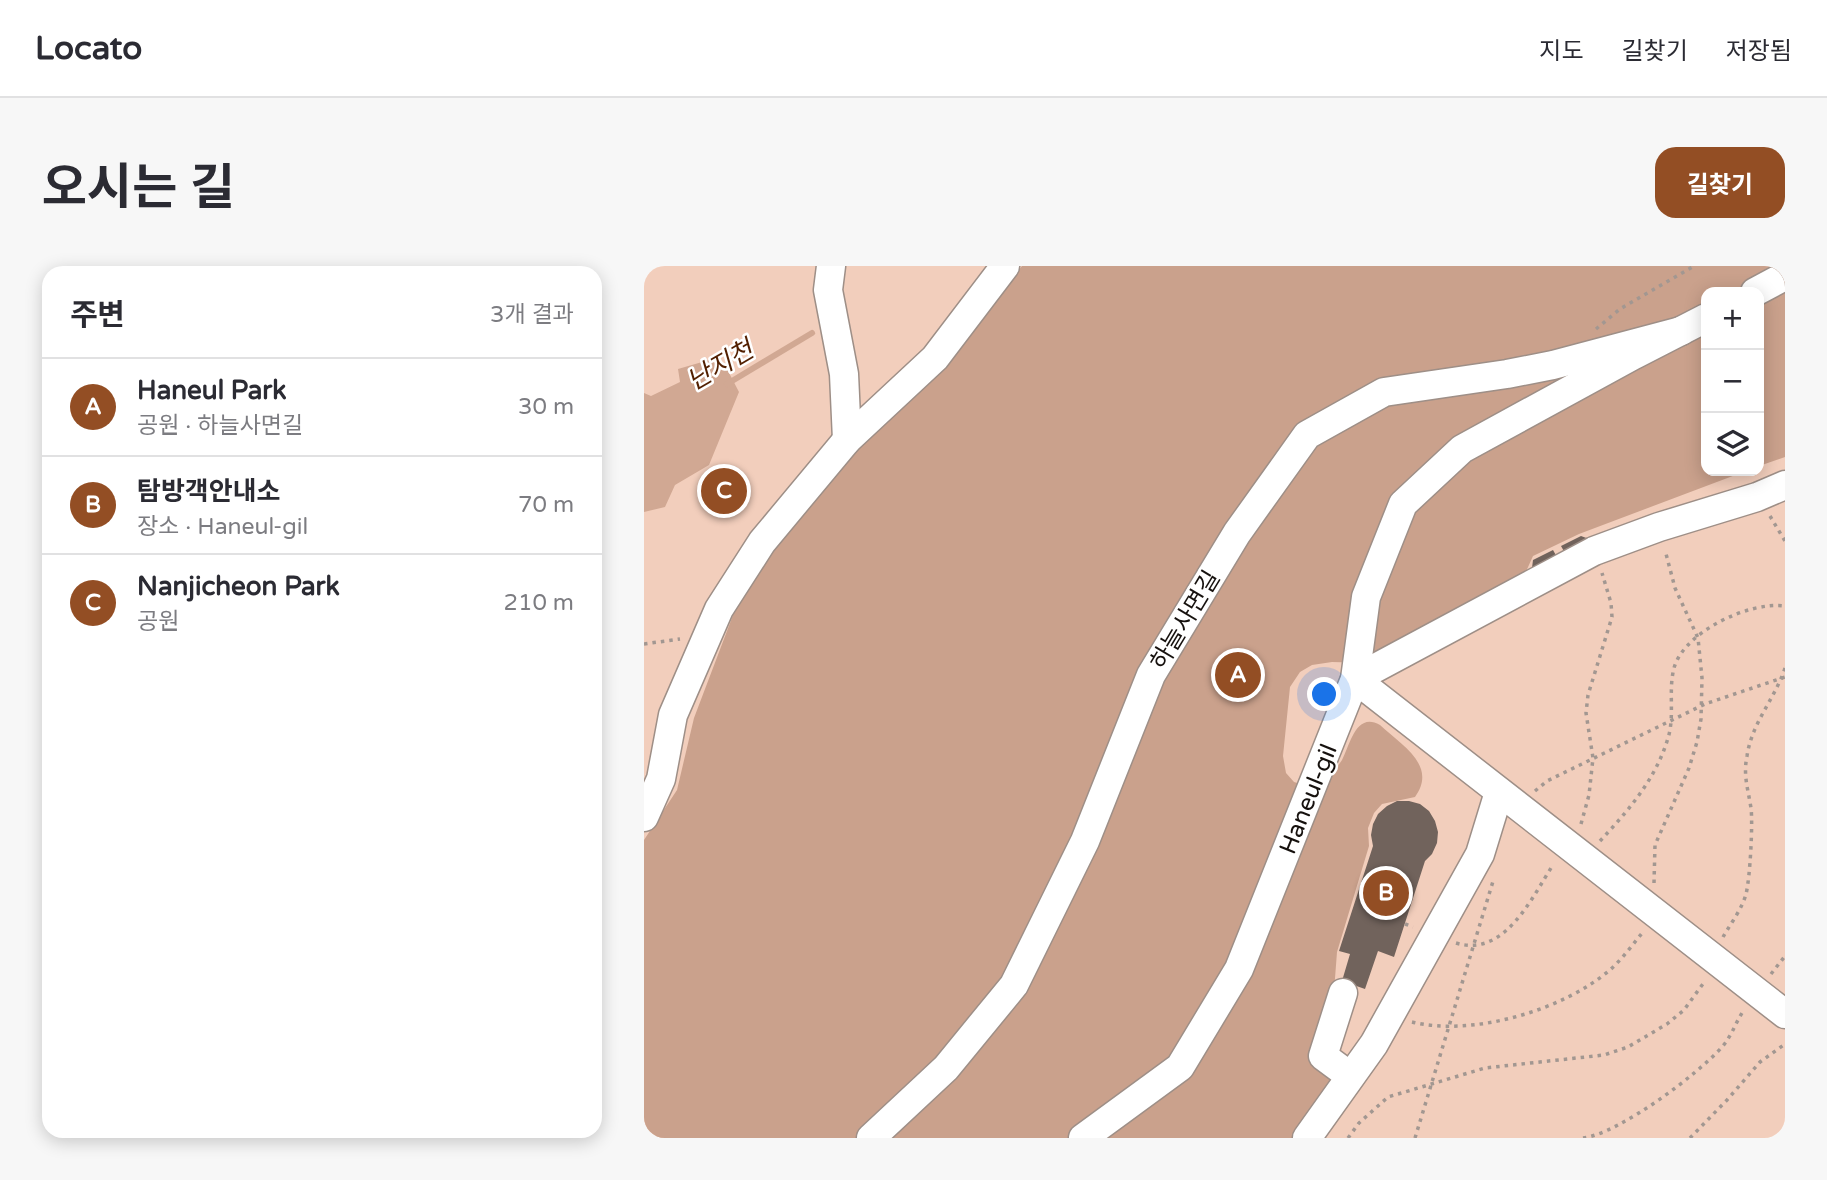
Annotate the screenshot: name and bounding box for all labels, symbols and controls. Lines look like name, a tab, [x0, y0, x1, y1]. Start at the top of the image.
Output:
text: Locato	[35, 29, 142, 68]
text: 지도	[1539, 37, 1584, 66]
text: 길찾기	[1622, 37, 1688, 66]
text: 저장됨	[1726, 37, 1792, 66]
button: 길찾기	[1655, 147, 1785, 218]
text: 오시는 길	[42, 159, 235, 218]
map controls	[1701, 287, 1764, 476]
button: +	[1701, 287, 1764, 350]
text: 주변	[70, 297, 125, 334]
text: 3개 결과	[490, 301, 574, 329]
water label: 난지천	[681, 333, 762, 397]
button: −	[1701, 350, 1764, 413]
text: Haneul Park	[137, 375, 286, 406]
text: A	[84, 393, 102, 421]
text: 30 m	[518, 393, 574, 421]
text: 공원 · 하늘사면길	[137, 412, 303, 440]
button: layers	[1701, 413, 1764, 476]
pin: C	[701, 465, 747, 517]
text: 탐방객안내소	[137, 476, 281, 507]
text: B	[85, 491, 101, 519]
text: 70 m	[518, 491, 574, 519]
text: 장소 · Haneul-gil	[137, 513, 308, 541]
street label: 하늘사면길	[1145, 565, 1226, 675]
text: Nanjicheon Park	[137, 571, 340, 602]
text: C	[85, 589, 101, 617]
text: 210 m	[504, 589, 574, 617]
text: 공원	[137, 608, 179, 636]
pin: A	[1215, 649, 1261, 701]
your location	[1307, 677, 1341, 711]
street label: Haneul-gil	[1273, 740, 1344, 858]
pin: B	[1363, 867, 1409, 919]

